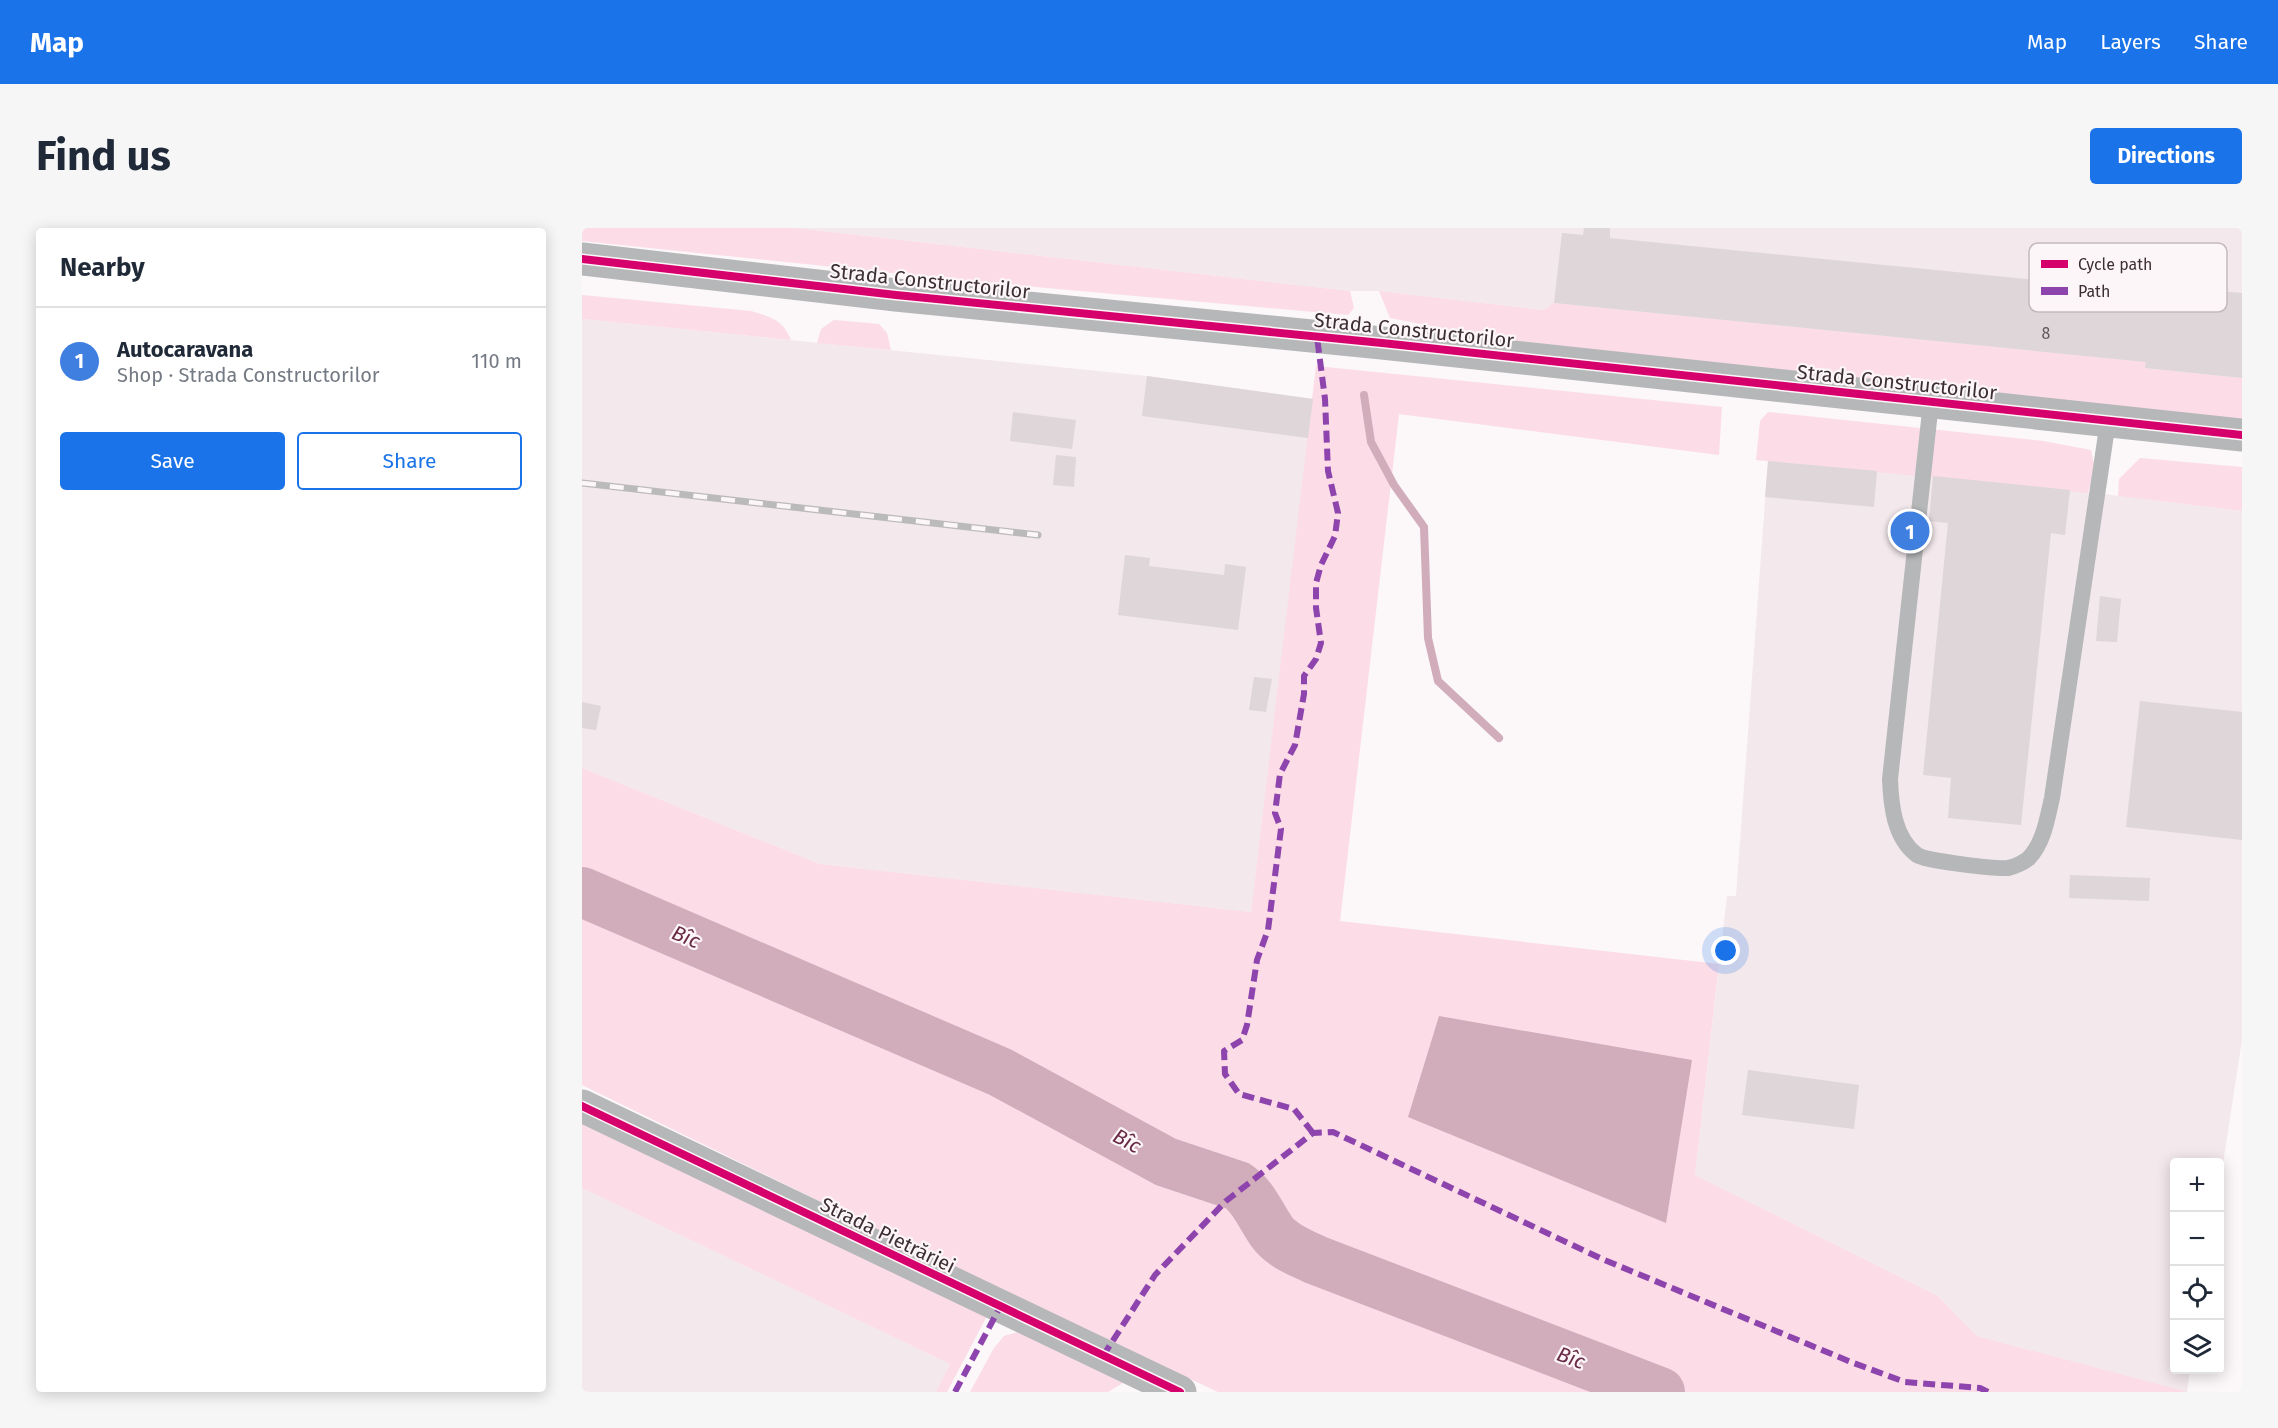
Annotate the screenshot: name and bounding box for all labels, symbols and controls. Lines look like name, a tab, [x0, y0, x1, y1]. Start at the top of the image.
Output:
text: Map	[30, 26, 84, 59]
text: Map	[2027, 29, 2067, 55]
text: Layers	[2100, 29, 2161, 55]
text: Share	[2194, 29, 2248, 55]
button: Directions	[2090, 128, 2242, 184]
text: Find us	[36, 131, 171, 181]
legend	[2029, 243, 2227, 312]
text: Nearby	[60, 252, 145, 283]
text: Cycle path	[2078, 255, 2152, 274]
street label: Strada Constructorilor	[829, 259, 1031, 303]
text: Path	[2078, 282, 2110, 301]
street label: Strada Constructorilor	[1313, 308, 1515, 352]
house number: 8	[2042, 324, 2051, 343]
text: Autocaravana	[117, 336, 253, 363]
text: 1	[75, 349, 84, 373]
text: 110 m	[471, 349, 522, 373]
street label: Strada Constructorilor	[1796, 360, 1998, 404]
text: Shop · Strada Constructorilor	[117, 363, 380, 387]
button: Save	[60, 432, 285, 490]
button: Share	[297, 432, 522, 490]
pin: 1	[1890, 508, 1930, 554]
water label: Bîc	[668, 919, 704, 955]
your location	[1711, 936, 1740, 965]
water label: Bîc	[1108, 1123, 1146, 1159]
map controls	[2170, 1158, 2224, 1374]
button: +	[2170, 1158, 2224, 1212]
street label: Strada Pietrăriei	[817, 1192, 959, 1278]
button: −	[2170, 1212, 2224, 1266]
button: locate	[2170, 1266, 2224, 1320]
button: layers	[2170, 1320, 2224, 1374]
water label: Bîc	[1553, 1341, 1589, 1375]

